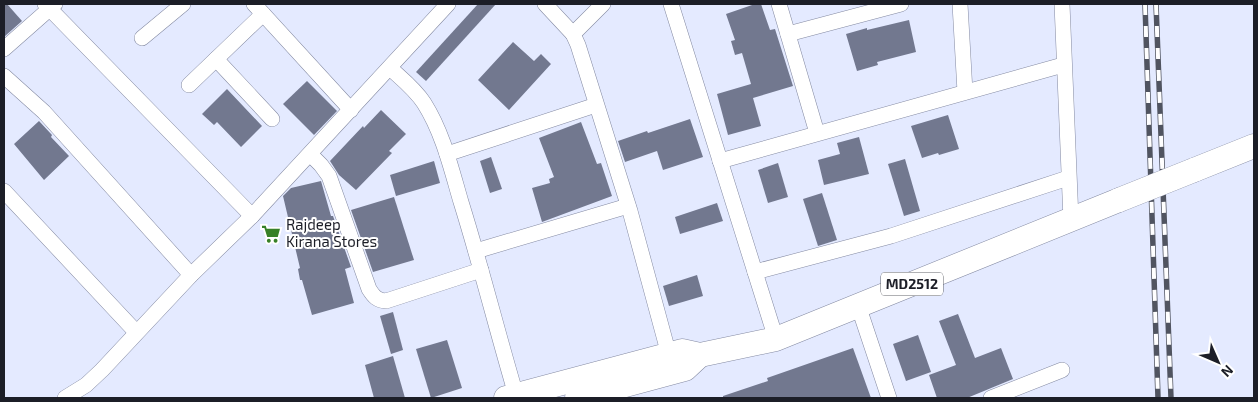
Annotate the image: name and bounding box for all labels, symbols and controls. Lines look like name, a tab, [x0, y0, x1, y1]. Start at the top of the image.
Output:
place label: Rajdeep Kirana Stores	[286, 215, 377, 250]
supermarket icon: Rajdeep Kirana Stores	[260, 223, 282, 245]
road number: MD2512	[881, 272, 943, 296]
north arrow	[1193, 337, 1243, 387]
text: N	[1218, 362, 1237, 381]

